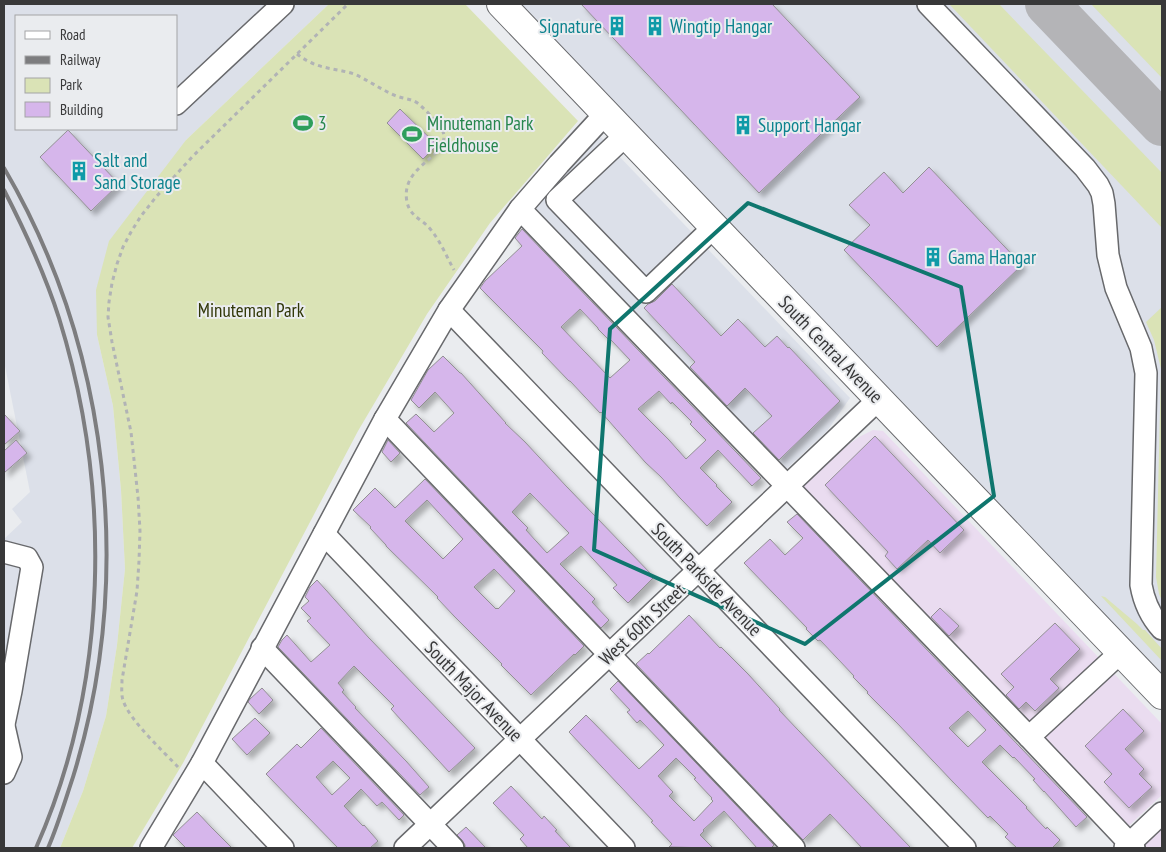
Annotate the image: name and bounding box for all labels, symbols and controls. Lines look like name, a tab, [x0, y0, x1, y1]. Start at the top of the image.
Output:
place label: Signature	[539, 14, 602, 38]
place label: Wingtip Hangar	[670, 14, 773, 38]
legend	[15, 15, 178, 130]
building icon: Signature	[606, 15, 628, 37]
building icon: Wingtip Hangar	[644, 15, 666, 37]
text: Road	[60, 25, 86, 44]
text: Railway	[60, 50, 101, 69]
text: Park	[60, 75, 82, 94]
text: Building	[60, 100, 103, 119]
place label: 3	[318, 111, 327, 135]
place label: Minuteman Park Fieldhouse	[427, 111, 534, 157]
sports icon: 3	[292, 112, 314, 134]
place label: Support Hangar	[758, 113, 862, 137]
building icon: Support Hangar	[732, 114, 754, 136]
sports icon: Minuteman Park Fieldhouse	[401, 123, 423, 145]
place label: Salt and Sand Storage	[94, 148, 181, 194]
building icon: Salt and Sand Storage	[68, 160, 90, 182]
place label: Gama Hangar	[948, 245, 1037, 269]
building icon: Gama Hangar	[922, 246, 944, 268]
street label: South Central Avenue	[774, 290, 889, 408]
park label: Minuteman Park	[198, 298, 305, 322]
street label: South Parkside Avenue	[647, 517, 767, 641]
street label: West 60th Street	[594, 577, 691, 670]
street label: South Major Avenue	[420, 636, 528, 747]

